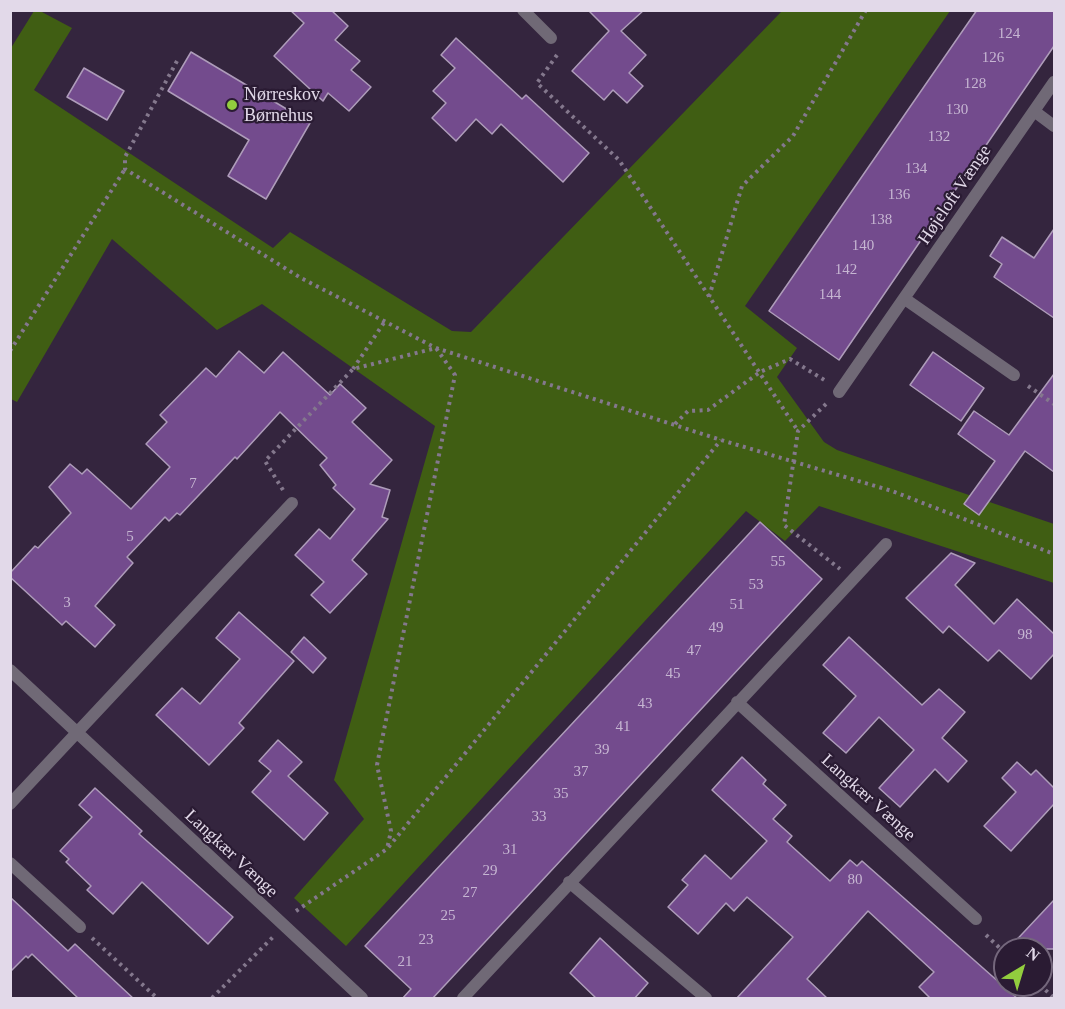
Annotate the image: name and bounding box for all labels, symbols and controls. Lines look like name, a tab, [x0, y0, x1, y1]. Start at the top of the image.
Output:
house number: 124	[998, 25, 1020, 43]
house number: 126	[982, 49, 1004, 67]
house number: 128	[964, 75, 986, 93]
place label: Nørreskov Børnehus	[244, 84, 320, 127]
marker: Nørreskov Børnehus	[225, 98, 239, 112]
house number: 130	[946, 101, 968, 119]
house number: 132	[928, 128, 950, 146]
street label: Højeloft Vænge	[914, 141, 996, 249]
house number: 134	[905, 160, 927, 178]
house number: 136	[888, 186, 910, 204]
house number: 138	[870, 211, 892, 229]
house number: 140	[852, 237, 874, 255]
house number: 142	[835, 261, 857, 279]
house number: 144	[819, 286, 841, 304]
house number: 7	[189, 475, 197, 493]
house number: 5	[126, 528, 134, 546]
house number: 55	[770, 553, 786, 571]
house number: 53	[748, 576, 764, 594]
house number: 3	[63, 594, 71, 612]
house number: 51	[730, 596, 744, 614]
house number: 49	[708, 619, 724, 637]
house number: 98	[1018, 626, 1032, 644]
house number: 47	[686, 642, 702, 660]
house number: 45	[666, 665, 680, 683]
house number: 43	[638, 695, 652, 713]
house number: 41	[616, 718, 630, 736]
house number: 39	[594, 741, 610, 759]
street label: Langkær Vænge	[816, 750, 920, 846]
house number: 37	[574, 763, 588, 781]
house number: 35	[554, 785, 568, 803]
street label: Langkær Vænge	[180, 805, 282, 903]
house number: 33	[532, 808, 546, 826]
house number: 31	[502, 841, 518, 859]
house number: 29	[482, 862, 498, 880]
house number: 80	[848, 871, 862, 889]
house number: 27	[462, 884, 478, 902]
house number: 25	[440, 907, 456, 925]
house number: 23	[418, 931, 434, 949]
north arrow	[993, 937, 1053, 997]
text: N	[1023, 944, 1043, 964]
house number: 21	[398, 953, 412, 971]

